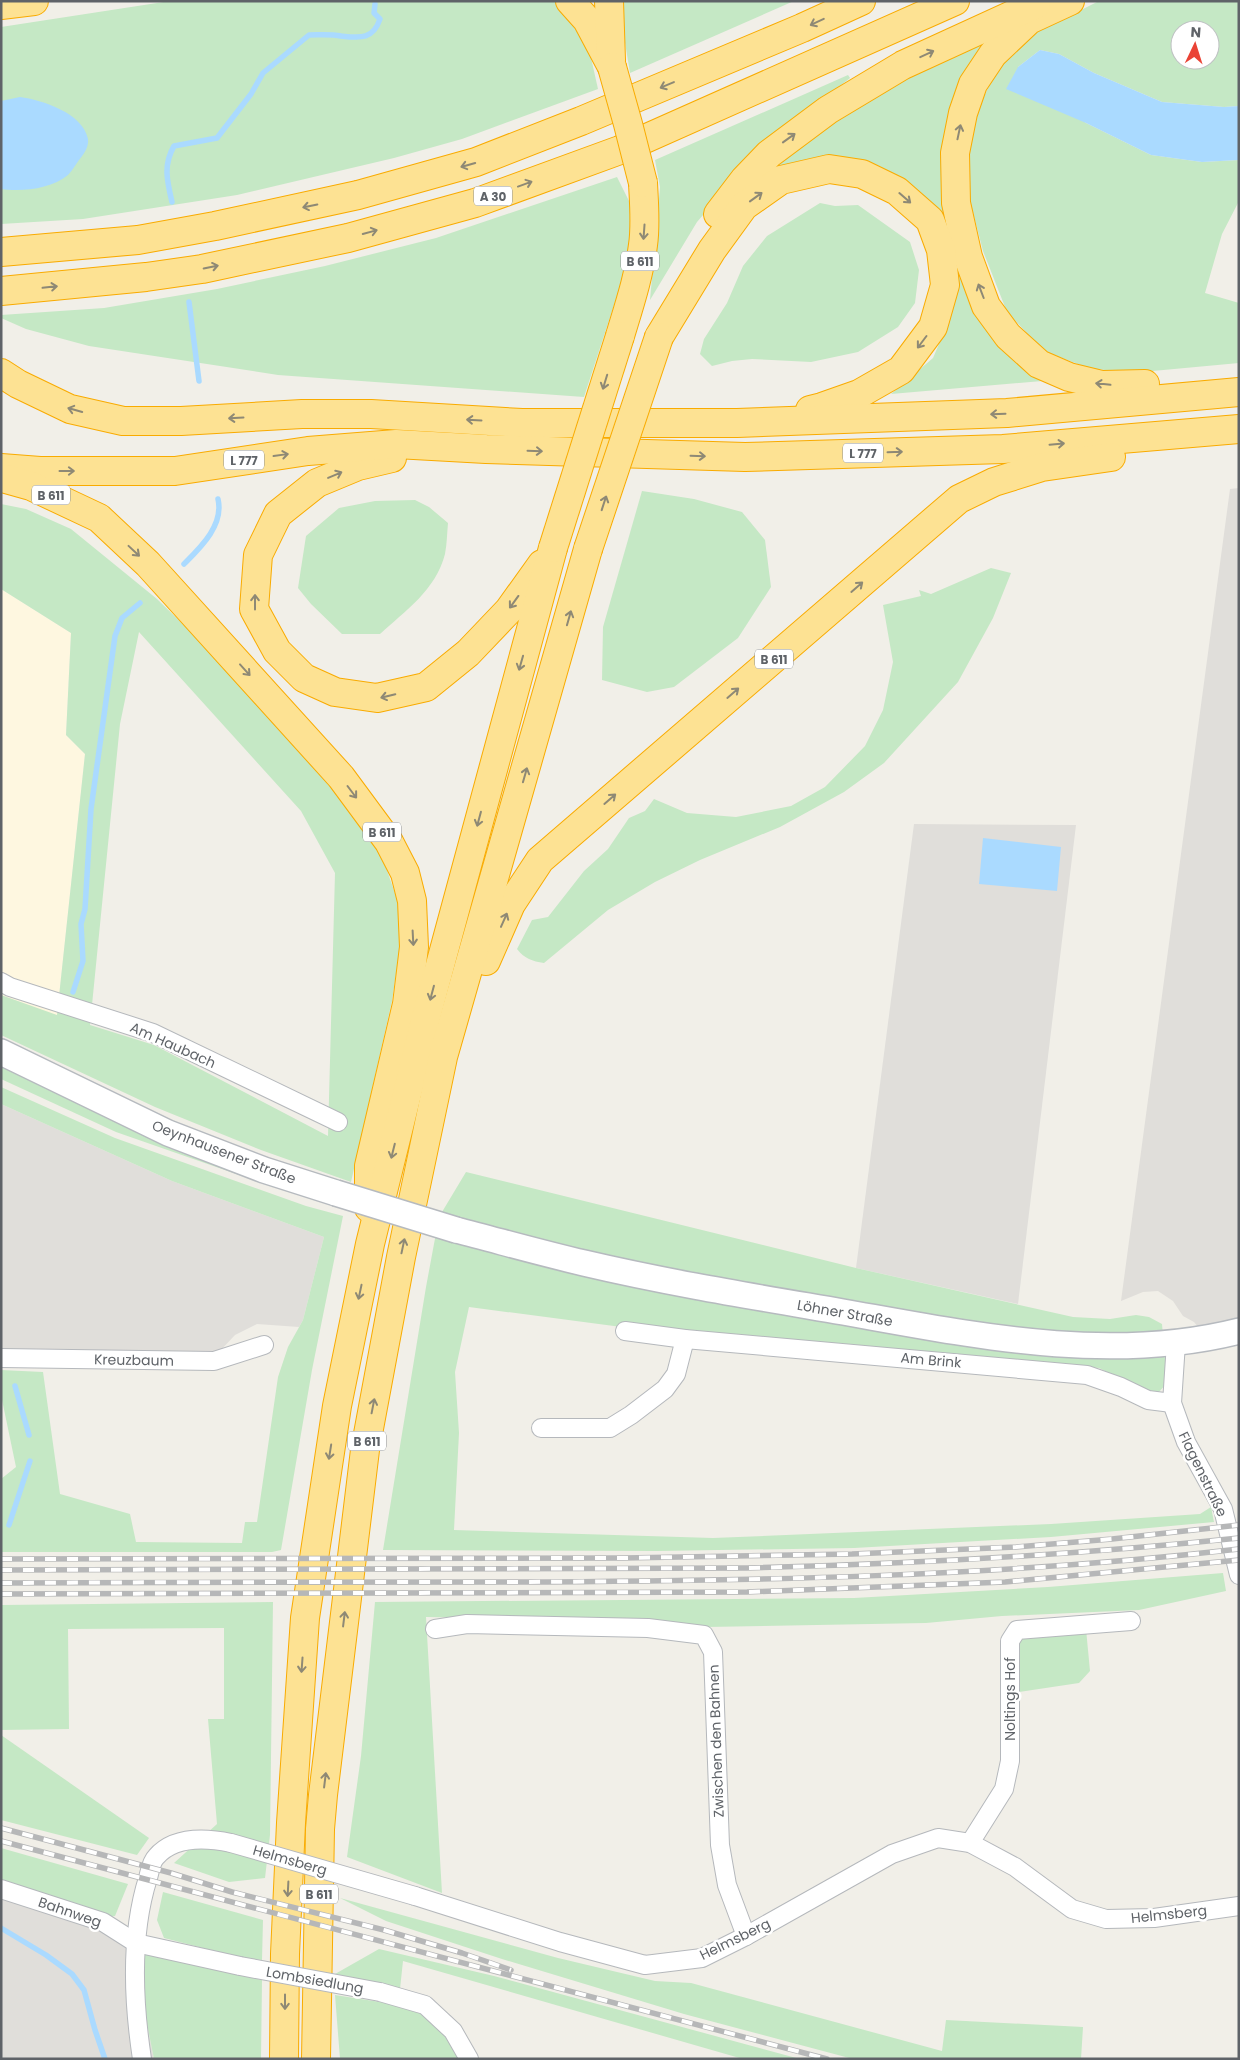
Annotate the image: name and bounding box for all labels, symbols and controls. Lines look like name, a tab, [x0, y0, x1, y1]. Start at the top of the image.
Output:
one-way arrow	[810, 17, 825, 27]
north arrow	[1170, 20, 1220, 70]
text: N	[1190, 22, 1202, 42]
one-way arrow	[919, 48, 934, 58]
one-way arrow	[660, 81, 675, 90]
one-way arrow	[955, 125, 964, 141]
one-way arrow	[782, 133, 795, 144]
one-way arrow	[460, 160, 476, 170]
one-way arrow	[517, 179, 532, 188]
road number: A 30	[474, 187, 512, 206]
one-way arrow	[749, 192, 763, 202]
one-way arrow	[898, 192, 911, 203]
one-way arrow	[303, 201, 319, 211]
one-way arrow	[640, 224, 649, 240]
one-way arrow	[361, 226, 377, 236]
road number: B 611	[621, 252, 659, 270]
one-way arrow	[203, 262, 219, 271]
one-way arrow	[42, 282, 58, 292]
one-way arrow	[976, 284, 985, 299]
one-way arrow	[917, 335, 928, 348]
one-way arrow	[600, 374, 610, 390]
one-way arrow	[1095, 379, 1111, 389]
one-way arrow	[67, 405, 83, 414]
one-way arrow	[991, 409, 1007, 418]
one-way arrow	[228, 413, 244, 422]
one-way arrow	[466, 415, 482, 424]
one-way arrow	[1049, 439, 1065, 449]
road number: L 777	[843, 443, 883, 462]
one-way arrow	[526, 446, 543, 456]
one-way arrow	[887, 448, 903, 457]
one-way arrow	[273, 449, 289, 459]
road number: L 777	[224, 450, 264, 470]
one-way arrow	[689, 451, 705, 461]
one-way arrow	[59, 466, 75, 476]
one-way arrow	[327, 470, 342, 480]
road number: B 611	[32, 486, 70, 504]
one-way arrow	[600, 495, 609, 511]
one-way arrow	[128, 545, 141, 557]
one-way arrow	[850, 582, 863, 593]
one-way arrow	[250, 595, 260, 611]
one-way arrow	[509, 595, 520, 608]
one-way arrow	[564, 611, 574, 627]
road number: B 611	[755, 650, 793, 669]
one-way arrow	[516, 654, 526, 670]
one-way arrow	[239, 664, 251, 677]
one-way arrow	[727, 688, 740, 699]
one-way arrow	[380, 692, 396, 701]
one-way arrow	[520, 767, 530, 783]
one-way arrow	[347, 785, 357, 799]
one-way arrow	[604, 794, 617, 805]
one-way arrow	[473, 811, 483, 827]
road number: B 611	[363, 822, 401, 842]
one-way arrow	[499, 913, 509, 928]
one-way arrow	[409, 930, 418, 946]
one-way arrow	[427, 985, 437, 1001]
street label: Am Haubach	[127, 1017, 219, 1073]
street label: Oeynhausener Straße	[149, 1115, 299, 1189]
one-way arrow	[388, 1143, 398, 1159]
one-way arrow	[399, 1239, 409, 1255]
one-way arrow	[355, 1284, 365, 1300]
street label: Löhner Straße	[796, 1295, 895, 1331]
street label: Am Brink	[900, 1347, 963, 1373]
street label: Kreuzbaum	[94, 1349, 174, 1371]
one-way arrow	[369, 1399, 379, 1415]
street label: Flagenstraße	[1174, 1428, 1232, 1520]
road number: B 611	[348, 1432, 386, 1450]
one-way arrow	[325, 1443, 335, 1459]
one-way arrow	[339, 1611, 349, 1627]
one-way arrow	[297, 1656, 306, 1672]
street label: Noltings Hof	[1000, 1657, 1020, 1741]
street label: Zwischen den Bahnen	[703, 1664, 729, 1818]
one-way arrow	[320, 1773, 330, 1789]
street label: Helmsberg	[251, 1840, 329, 1880]
one-way arrow	[283, 1881, 292, 1897]
road number: B 611	[300, 1885, 338, 1904]
street label: Bahnweg	[36, 1892, 104, 1932]
street label: Helmsberg	[1130, 1900, 1208, 1928]
street label: Helmsberg	[696, 1913, 774, 1965]
street label: Lombsiedlung	[265, 1962, 365, 1998]
one-way arrow	[280, 1994, 290, 2010]

